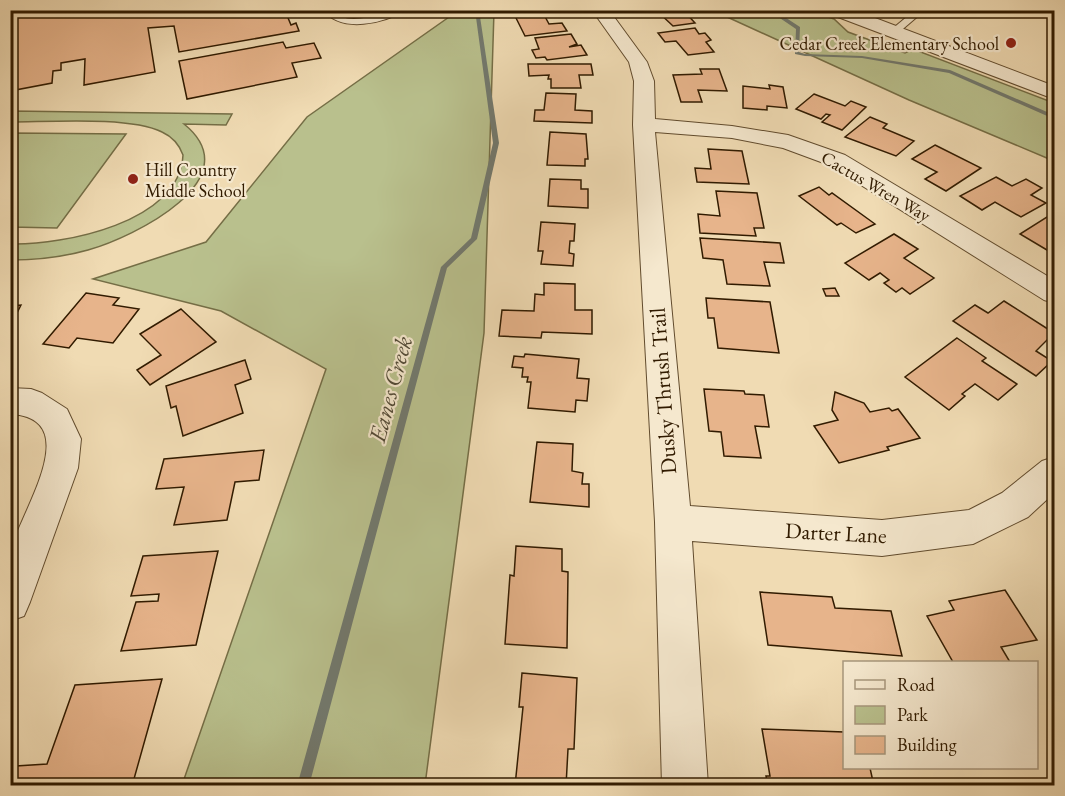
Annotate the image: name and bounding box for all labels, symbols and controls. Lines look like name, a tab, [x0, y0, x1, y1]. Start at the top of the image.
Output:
place label: Cedar Creek Elementary School	[780, 32, 999, 55]
marker: Cedar Creek Elementary School	[1004, 36, 1018, 50]
street label: Cactus Wren Way	[817, 145, 935, 227]
place label: Hill Country Middle School	[145, 158, 246, 202]
marker: Hill Country Middle School	[126, 172, 140, 186]
street label: Dusky Thrush Trail	[643, 307, 683, 475]
water label: Eanes Creek	[361, 333, 419, 446]
street label: Darter Lane	[784, 516, 888, 550]
legend	[843, 661, 1038, 769]
text: Road	[897, 673, 936, 696]
text: Park	[897, 703, 928, 726]
text: Building	[897, 733, 957, 756]

